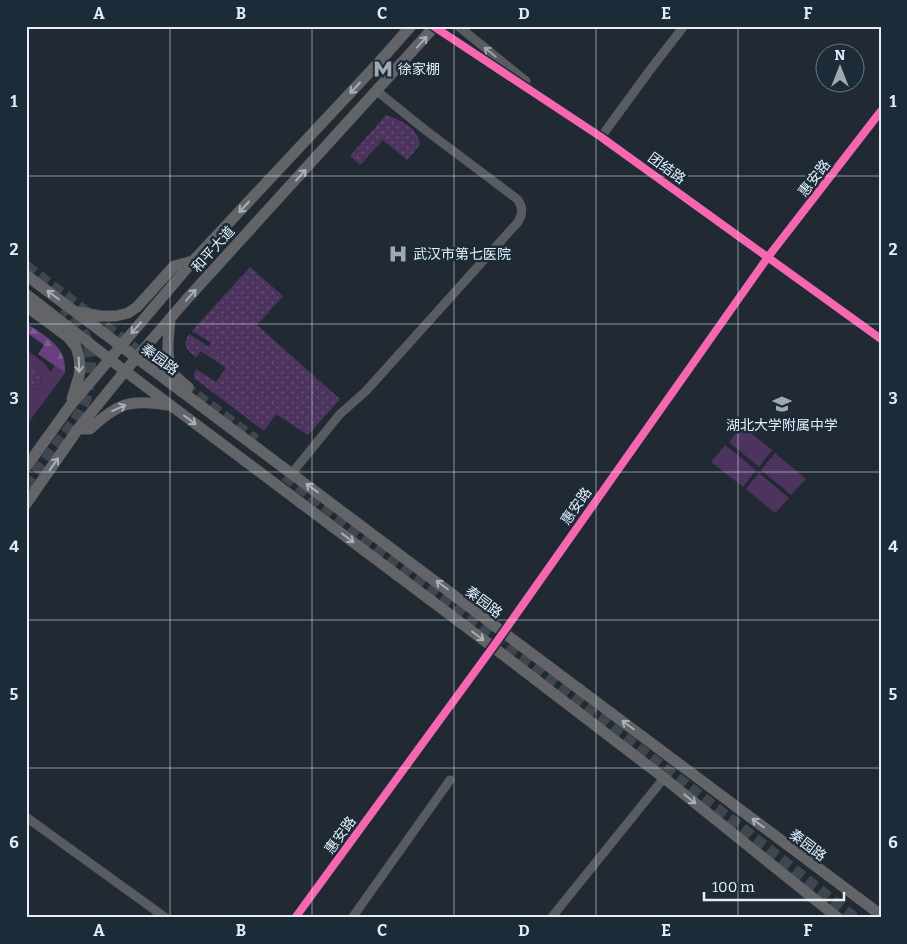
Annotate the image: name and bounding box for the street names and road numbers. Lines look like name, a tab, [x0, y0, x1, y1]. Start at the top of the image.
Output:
street label: 团结路	[645, 149, 689, 188]
street label: 惠安路	[795, 157, 834, 200]
street label: 和平大道	[188, 223, 238, 276]
street label: 秦园路	[138, 340, 182, 379]
street label: 惠安路	[557, 484, 595, 528]
street label: 秦园路	[462, 583, 506, 622]
street label: 惠安路	[321, 813, 360, 857]
street label: 秦园路	[786, 826, 830, 865]

